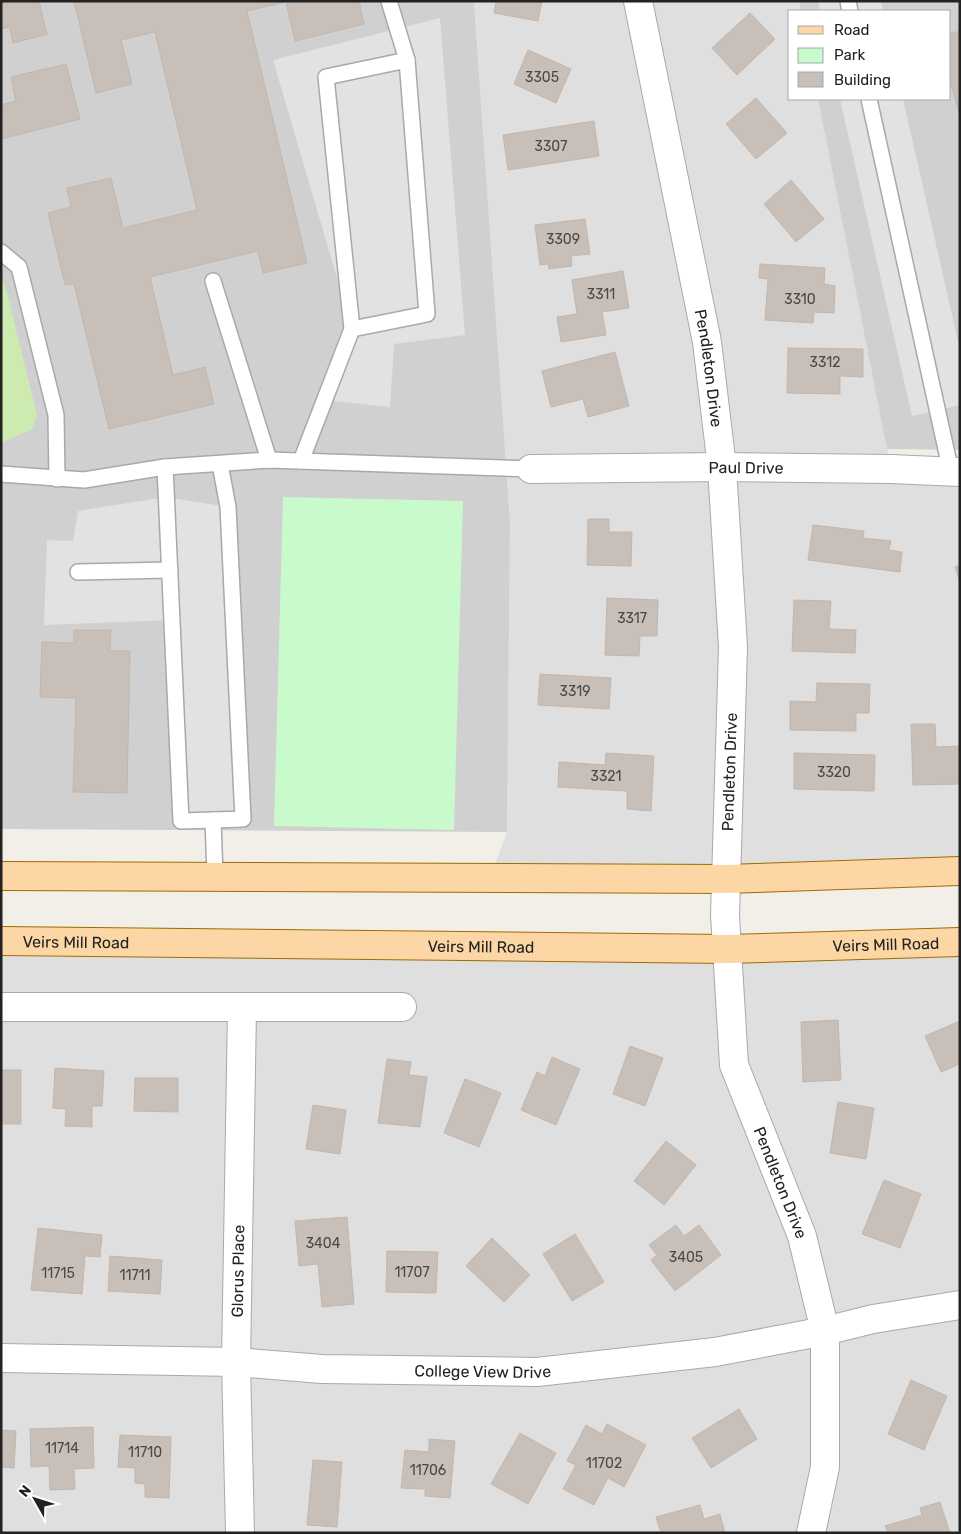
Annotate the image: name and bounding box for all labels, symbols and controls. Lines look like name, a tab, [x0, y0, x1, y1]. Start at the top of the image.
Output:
legend	[788, 10, 951, 100]
text: Road	[834, 21, 870, 39]
text: Park	[834, 46, 865, 64]
house number: 3305	[525, 69, 559, 86]
text: Building	[834, 71, 891, 89]
house number: 3307	[535, 138, 567, 155]
house number: 3309	[546, 231, 580, 248]
house number: 3311	[587, 286, 615, 303]
house number: 3310	[784, 291, 816, 308]
street label: Pendleton Drive	[691, 308, 726, 428]
house number: 3312	[810, 354, 840, 371]
street label: Paul Drive	[708, 458, 784, 478]
house number: 3317	[617, 610, 647, 627]
house number: 3319	[560, 683, 590, 700]
street label: Pendleton Drive	[718, 712, 741, 832]
house number: 3320	[817, 764, 851, 781]
house number: 3321	[590, 768, 622, 785]
street label: Veirs Mill Road	[22, 932, 130, 952]
street label: Veirs Mill Road	[832, 934, 940, 956]
street label: Veirs Mill Road	[427, 937, 535, 957]
street label: Pendleton Drive	[749, 1124, 811, 1241]
street label: Glorus Place	[228, 1225, 248, 1318]
house number: 3404	[306, 1235, 341, 1252]
house number: 3405	[669, 1249, 703, 1266]
house number: 11707	[394, 1264, 430, 1281]
house number: 11715	[41, 1265, 75, 1282]
house number: 11711	[119, 1267, 151, 1284]
street label: College View Drive	[414, 1361, 552, 1382]
house number: 11714	[45, 1440, 79, 1457]
house number: 11710	[128, 1444, 162, 1461]
house number: 11702	[586, 1455, 622, 1472]
house number: 11706	[410, 1462, 446, 1479]
north arrow	[10, 1474, 60, 1524]
text: N	[16, 1482, 35, 1500]

